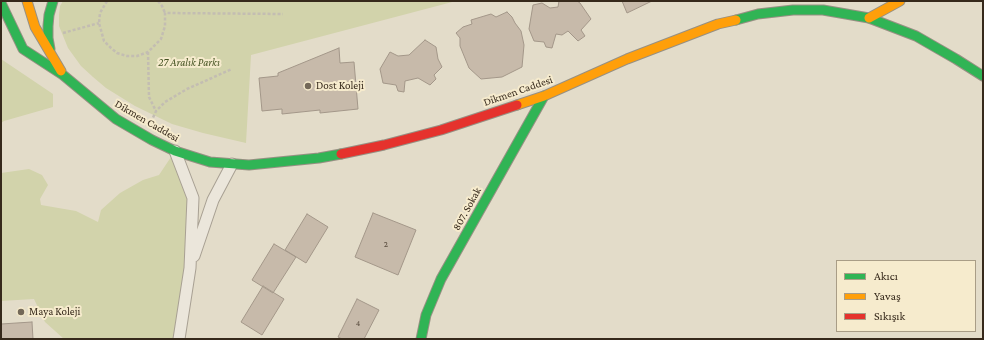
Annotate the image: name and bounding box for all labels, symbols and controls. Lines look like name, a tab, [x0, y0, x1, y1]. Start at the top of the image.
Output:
park label: 27 Aralık Parkı	[158, 56, 220, 70]
street label: Dikmen Caddesi	[482, 73, 554, 109]
place label: Dost Koleji	[316, 79, 364, 93]
marker: Dost Koleji	[303, 81, 313, 91]
street label: Dikmen Caddesi	[112, 97, 182, 145]
street label: 807. Sokak	[450, 185, 484, 233]
house number: 2	[384, 239, 388, 249]
legend	[836, 260, 976, 332]
text: Akıcı	[874, 269, 898, 283]
text: Yavaş	[874, 289, 901, 303]
place label: Maya Koleji	[29, 305, 80, 319]
marker: Maya Koleji	[16, 307, 26, 317]
text: Sıkışık	[874, 309, 905, 323]
house number: 4	[356, 318, 360, 328]

